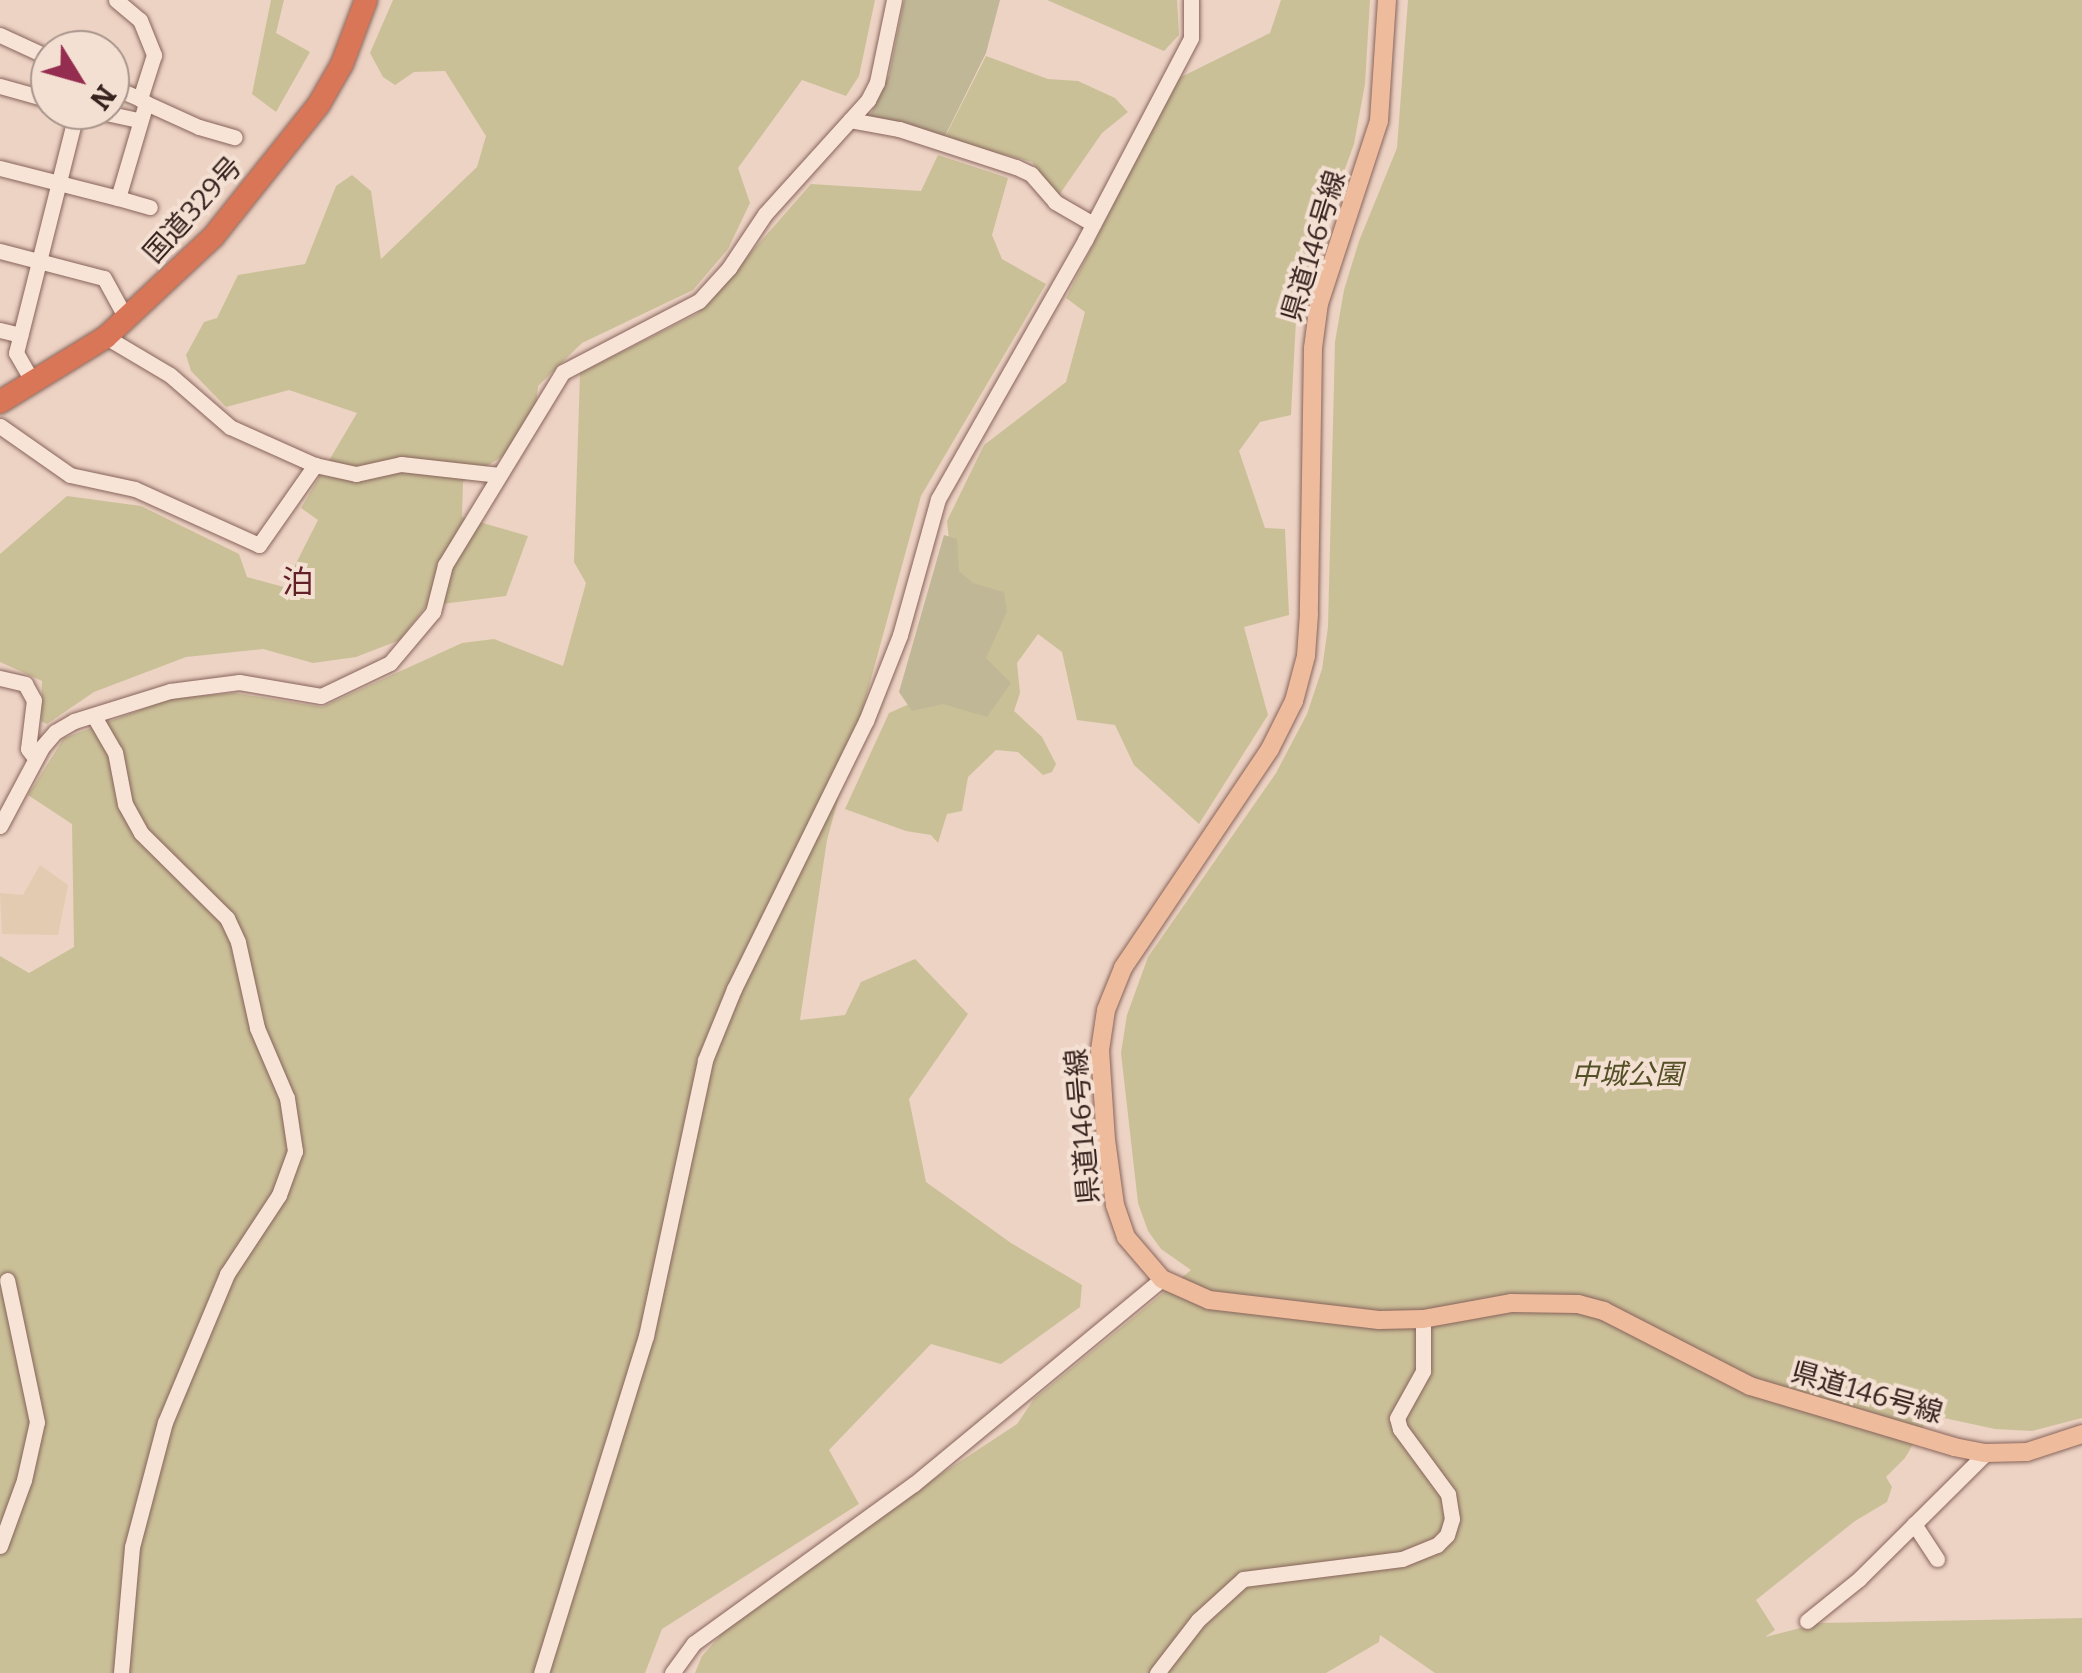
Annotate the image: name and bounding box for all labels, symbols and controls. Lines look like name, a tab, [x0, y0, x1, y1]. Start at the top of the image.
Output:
north arrow	[30, 30, 130, 130]
text: N	[83, 79, 122, 116]
street label: 国道329号	[136, 150, 250, 270]
street label: 県道146号線	[1275, 166, 1353, 326]
district label: 泊	[282, 563, 314, 601]
street label: 県道146号線	[1059, 1047, 1107, 1205]
park label: 中城公園	[1571, 1058, 1683, 1092]
street label: 県道146号線	[1787, 1355, 1947, 1431]

